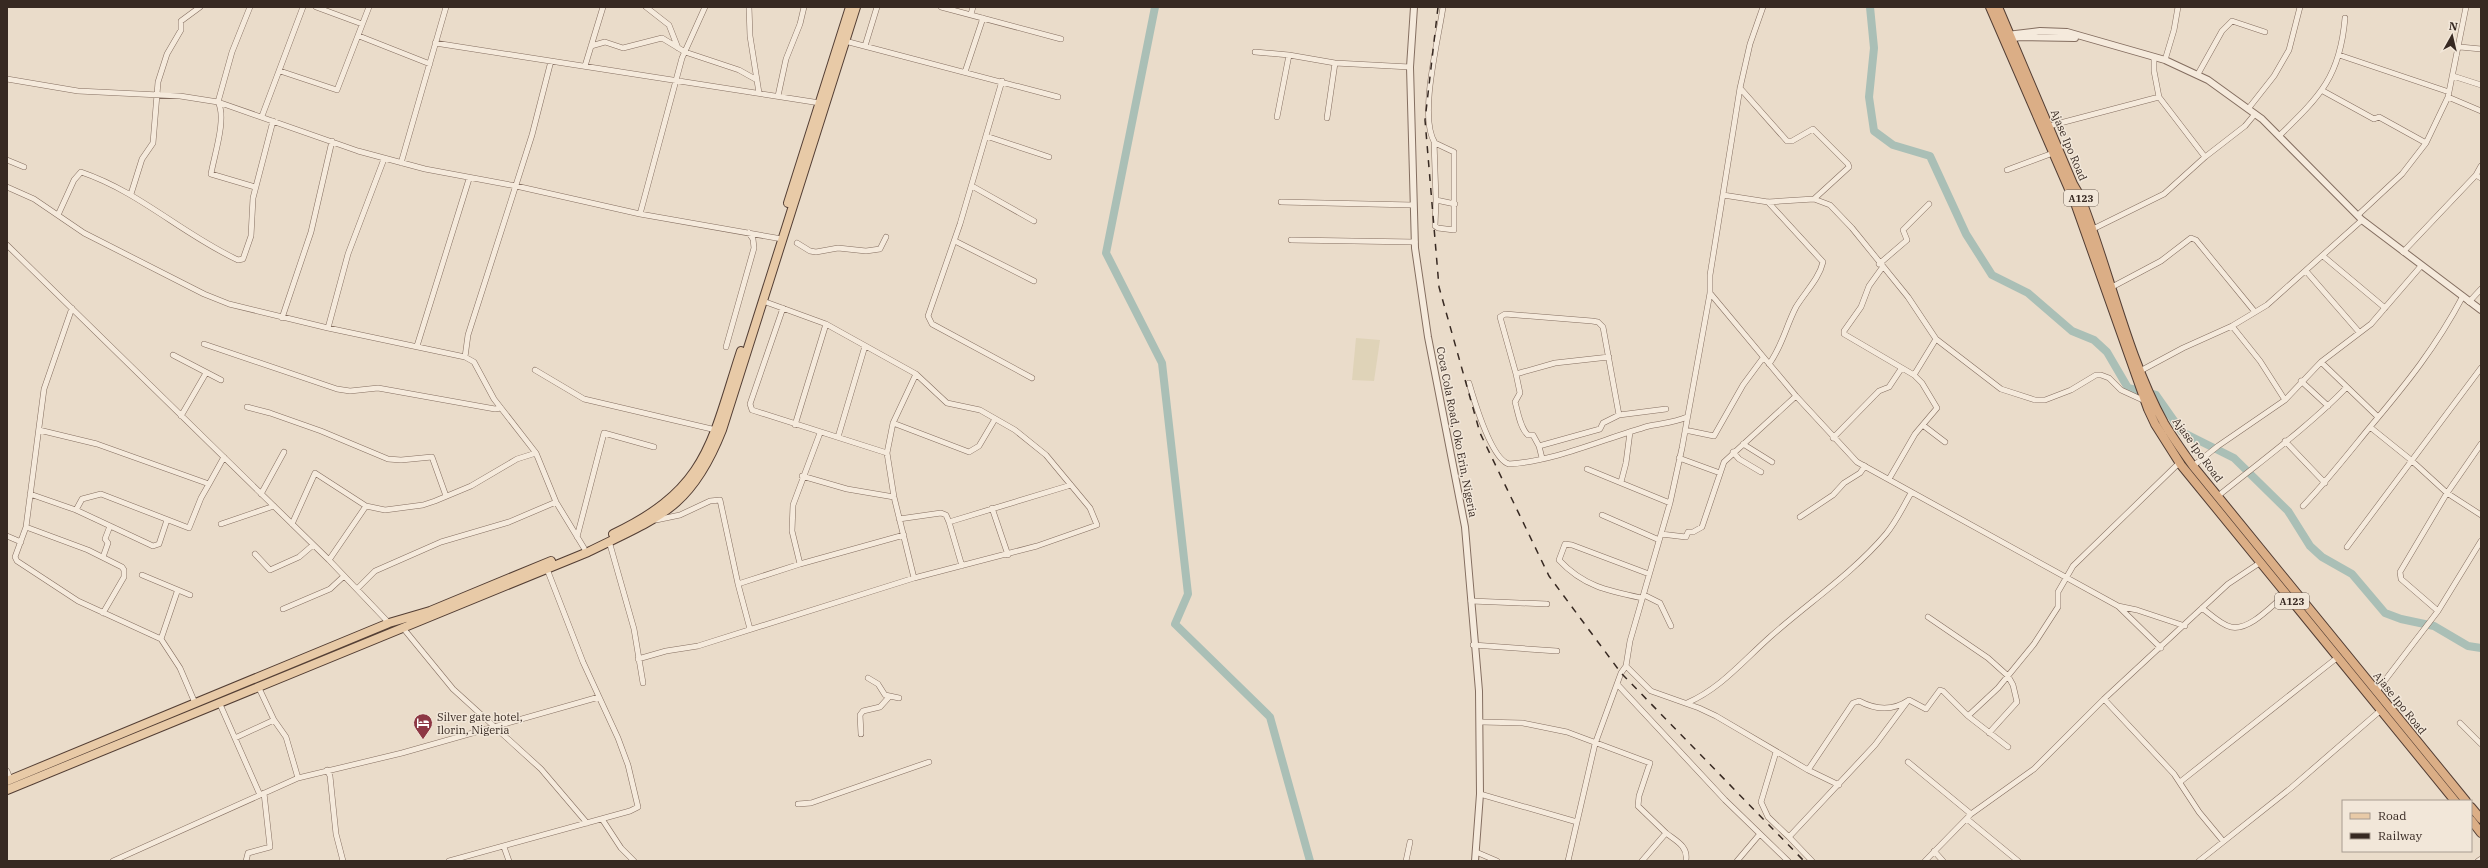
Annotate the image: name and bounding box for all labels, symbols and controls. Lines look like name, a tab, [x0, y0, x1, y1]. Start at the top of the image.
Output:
north arrow	[2432, 16, 2472, 56]
text: N	[2448, 19, 2459, 34]
street label: Ajase Ipo Road	[2048, 107, 2090, 183]
road number: A123	[2064, 190, 2098, 206]
street label: Coca Cola Road, Oko Erin, Nigeria	[1434, 345, 1480, 519]
street label: Ajase Ipo Road	[2170, 415, 2226, 485]
road number: A123	[2275, 593, 2309, 609]
street label: Ajase Ipo Road	[2371, 669, 2430, 737]
place label: Silver gate hotel, Ilorin, Nigeria	[437, 710, 523, 737]
hotel icon: Silver gate hotel, Ilorin, Nigeria	[412, 712, 434, 740]
legend	[2342, 800, 2472, 852]
text: Road	[2378, 808, 2407, 823]
text: Railway	[2378, 828, 2423, 843]

